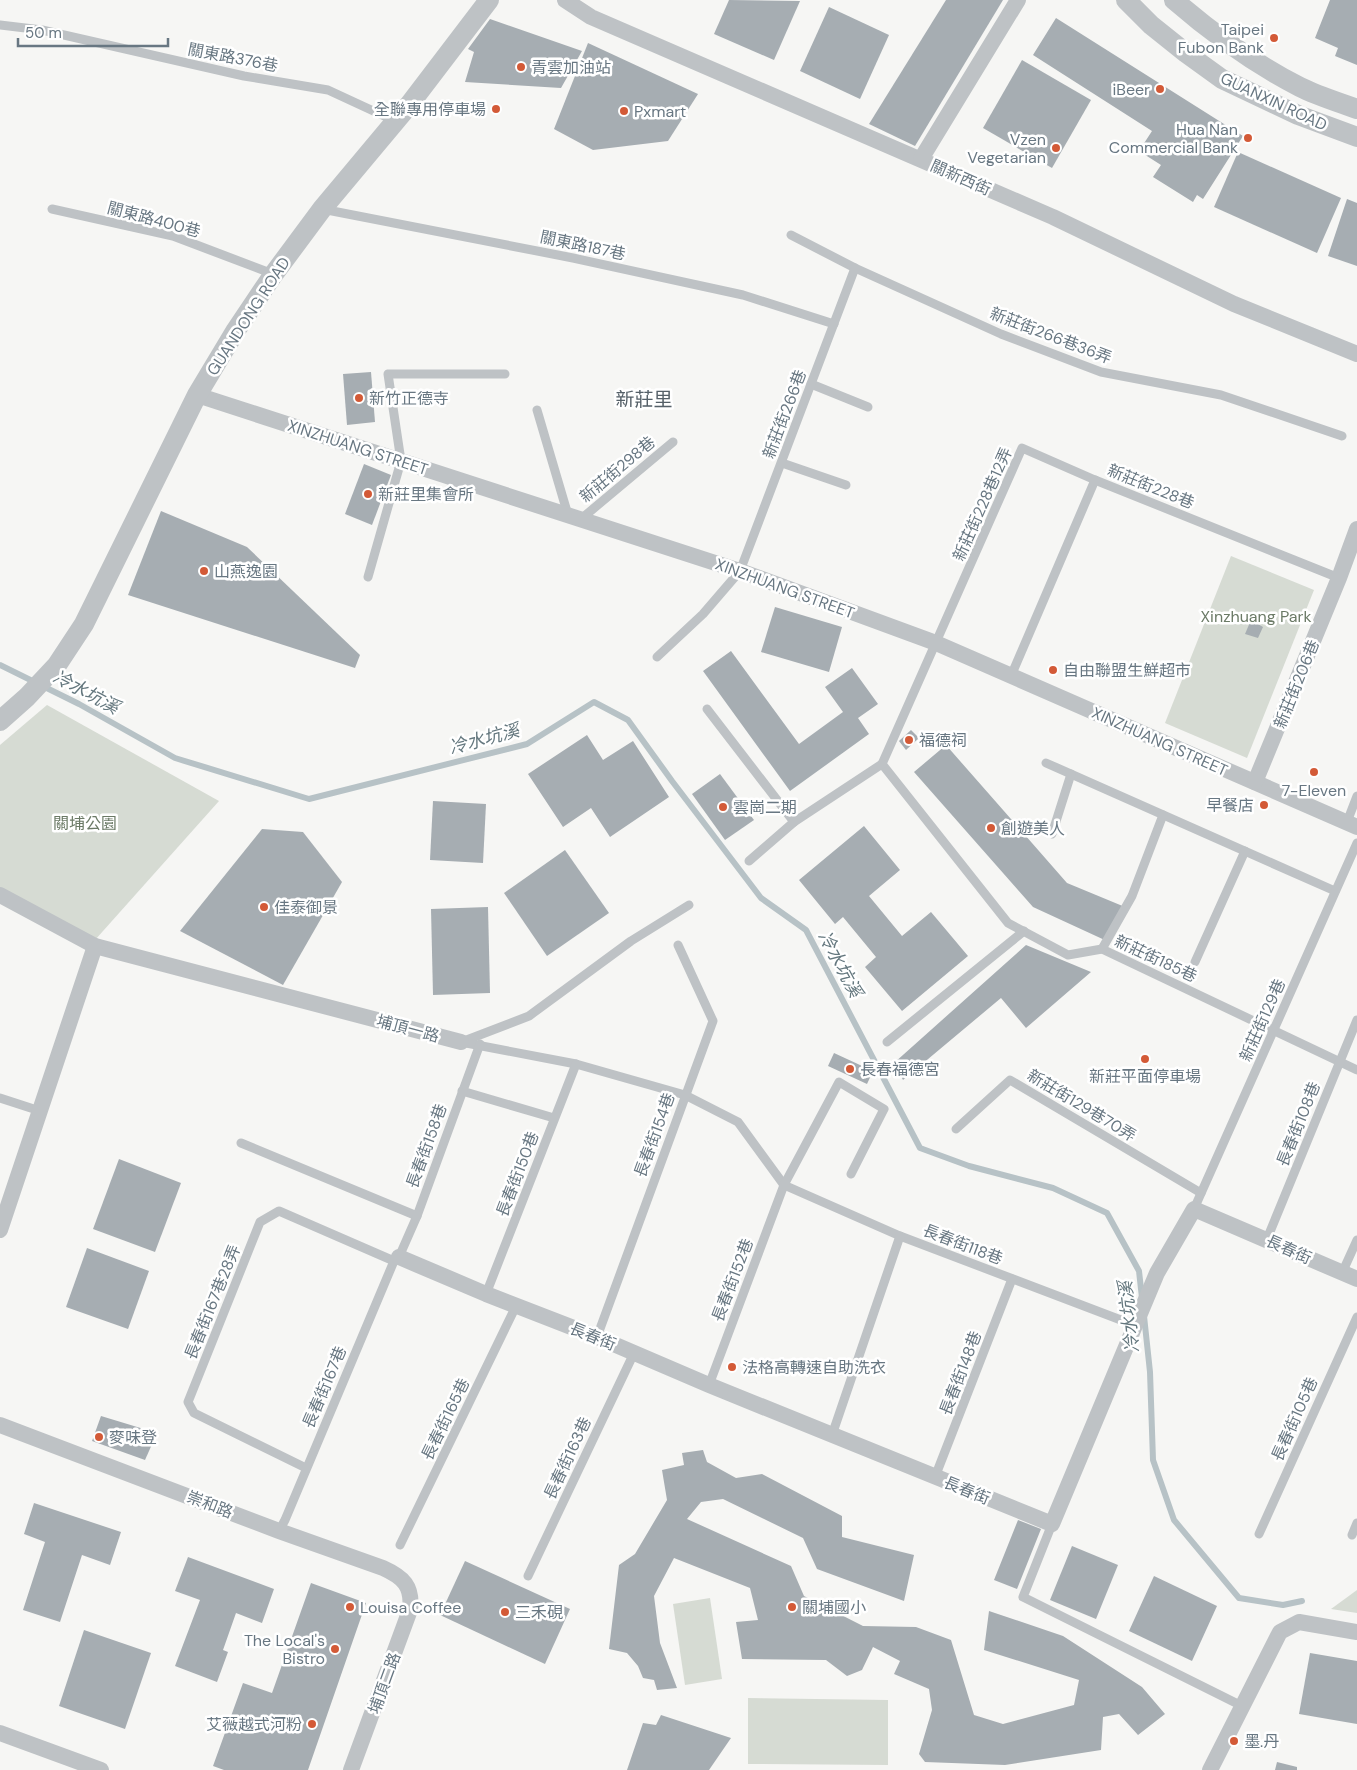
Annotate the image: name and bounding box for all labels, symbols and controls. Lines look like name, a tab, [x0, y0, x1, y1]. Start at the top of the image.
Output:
scale bar	[18, 15, 168, 47]
place label: Taipei Fubon Bank	[1178, 19, 1264, 58]
text: 50 m	[25, 23, 62, 43]
marker: Taipei Fubon Bank	[1268, 32, 1280, 44]
street label: 關東路376巷	[186, 38, 280, 77]
place label: 青雲加油站	[531, 57, 611, 78]
marker: 青雲加油站	[515, 61, 527, 73]
street label: GUANXIN ROAD	[1217, 68, 1330, 135]
place label: iBeer	[1112, 79, 1150, 100]
marker: iBeer	[1154, 83, 1166, 95]
place label: 全聯專用停車場	[374, 99, 486, 120]
place label: Pxmart	[634, 101, 686, 122]
marker: 全聯專用停車場	[490, 103, 502, 115]
marker: Pxmart	[618, 105, 630, 117]
place label: Hua Nan Commercial Bank	[1109, 119, 1238, 158]
place label: Vzen Vegetarian	[967, 129, 1046, 168]
marker: Hua Nan Commercial Bank	[1242, 132, 1254, 144]
marker: Vzen Vegetarian	[1050, 142, 1062, 154]
street label: 關新西街	[927, 155, 994, 200]
street label: 關東路400巷	[105, 197, 203, 242]
street label: 關東路187巷	[538, 226, 628, 265]
street label: GUANDONG ROAD	[202, 253, 295, 380]
street label: 新莊街266巷36弄	[987, 303, 1115, 368]
street label: 新莊街266巷	[758, 367, 811, 461]
district label: 新莊里	[615, 387, 673, 412]
place label: 新竹正德寺	[369, 388, 449, 409]
marker: 新竹正德寺	[353, 392, 365, 404]
street label: XINZHUANG STREET	[285, 415, 431, 480]
street label: 新莊街298巷	[575, 432, 660, 507]
street label: 新莊街228巷12弄	[948, 444, 1017, 564]
street label: 新莊街228巷	[1104, 460, 1197, 513]
place label: 新莊里集會所	[378, 484, 474, 505]
marker: 新莊里集會所	[362, 488, 374, 500]
street label: XINZHUANG STREET	[712, 554, 857, 623]
place label: 山燕逸園	[214, 561, 278, 582]
marker: 山燕逸園	[198, 565, 210, 577]
park label: Xinzhuang Park	[1200, 606, 1312, 627]
street label: 新莊街206巷	[1269, 637, 1324, 732]
place label: 自由聯盟生鮮超市	[1063, 660, 1191, 681]
marker: 自由聯盟生鮮超市	[1047, 664, 1059, 676]
water label: 冷水坑溪	[49, 665, 126, 721]
street label: XINZHUANG STREET	[1089, 702, 1231, 781]
water label: 冷水坑溪	[446, 717, 525, 760]
place label: 福德祠	[919, 730, 967, 751]
marker: 福德祠	[903, 734, 915, 746]
marker: 7-Eleven	[1308, 766, 1320, 778]
place label: 7-Eleven	[1282, 780, 1346, 801]
place label: 早餐店	[1206, 795, 1254, 816]
place label: 雲崗二期	[733, 797, 797, 818]
marker: 早餐店	[1258, 799, 1270, 811]
marker: 雲崗二期	[717, 801, 729, 813]
park label: 關埔公園	[53, 813, 117, 834]
place label: 創遊美人	[1001, 818, 1065, 839]
marker: 創遊美人	[985, 822, 997, 834]
place label: 佳泰御景	[274, 897, 338, 918]
marker: 佳泰御景	[258, 901, 270, 913]
water label: 冷水坑溪	[813, 927, 869, 1004]
street label: 新莊街185巷	[1111, 930, 1200, 987]
street label: 新莊街129巷	[1235, 976, 1290, 1065]
street label: 埔頂一路	[374, 1010, 442, 1047]
marker: 新莊平面停車場	[1139, 1053, 1151, 1065]
place label: 長春福德宮	[860, 1059, 940, 1080]
marker: 長春福德宮	[844, 1063, 856, 1075]
street label: 新莊街129巷70弄	[1023, 1065, 1140, 1146]
place label: 新莊平面停車場	[1089, 1066, 1201, 1087]
street label: 長春街108巷	[1272, 1079, 1325, 1170]
street label: 長春街154巷	[629, 1090, 679, 1180]
street label: 長春街158巷	[401, 1101, 451, 1191]
street label: 長春街150巷	[492, 1129, 543, 1220]
street label: 長春街118巷	[920, 1220, 1006, 1269]
street label: 長春街	[1263, 1230, 1315, 1269]
street label: 長春街152巷	[707, 1235, 758, 1325]
street label: 長春街167巷28弄	[180, 1242, 245, 1363]
water label: 冷水坑溪	[1113, 1277, 1145, 1354]
street label: 長春街	[567, 1318, 619, 1355]
street label: 長春街148巷	[935, 1328, 986, 1418]
street label: 長春街167巷	[298, 1343, 351, 1431]
place label: 法格高轉速自助洗衣	[742, 1357, 886, 1378]
marker: 法格高轉速自助洗衣	[726, 1361, 738, 1373]
street label: 長春街105巷	[1267, 1374, 1322, 1464]
street label: 長春街165巷	[417, 1375, 474, 1464]
street label: 長春街163巷	[539, 1414, 596, 1503]
place label: 麥味登	[109, 1427, 157, 1448]
marker: 麥味登	[93, 1431, 105, 1443]
street label: 長春街	[941, 1472, 993, 1509]
street label: 崇和路	[184, 1486, 236, 1523]
place label: Louisa Coffee	[360, 1597, 461, 1618]
place label: 關埔國小	[802, 1597, 866, 1618]
marker: Louisa Coffee	[344, 1601, 356, 1613]
marker: 關埔國小	[786, 1601, 798, 1613]
place label: 三禾硯	[515, 1602, 563, 1623]
marker: 三禾硯	[499, 1606, 511, 1618]
place label: The Local's Bistro	[244, 1630, 325, 1669]
marker: The Local's Bistro	[329, 1643, 341, 1655]
street label: 埔頂二路	[364, 1650, 405, 1717]
place label: 艾薇越式河粉	[206, 1714, 302, 1735]
marker: 艾薇越式河粉	[306, 1718, 318, 1730]
place label: 墨.丹	[1244, 1731, 1279, 1752]
marker: 墨.丹	[1228, 1735, 1240, 1747]

